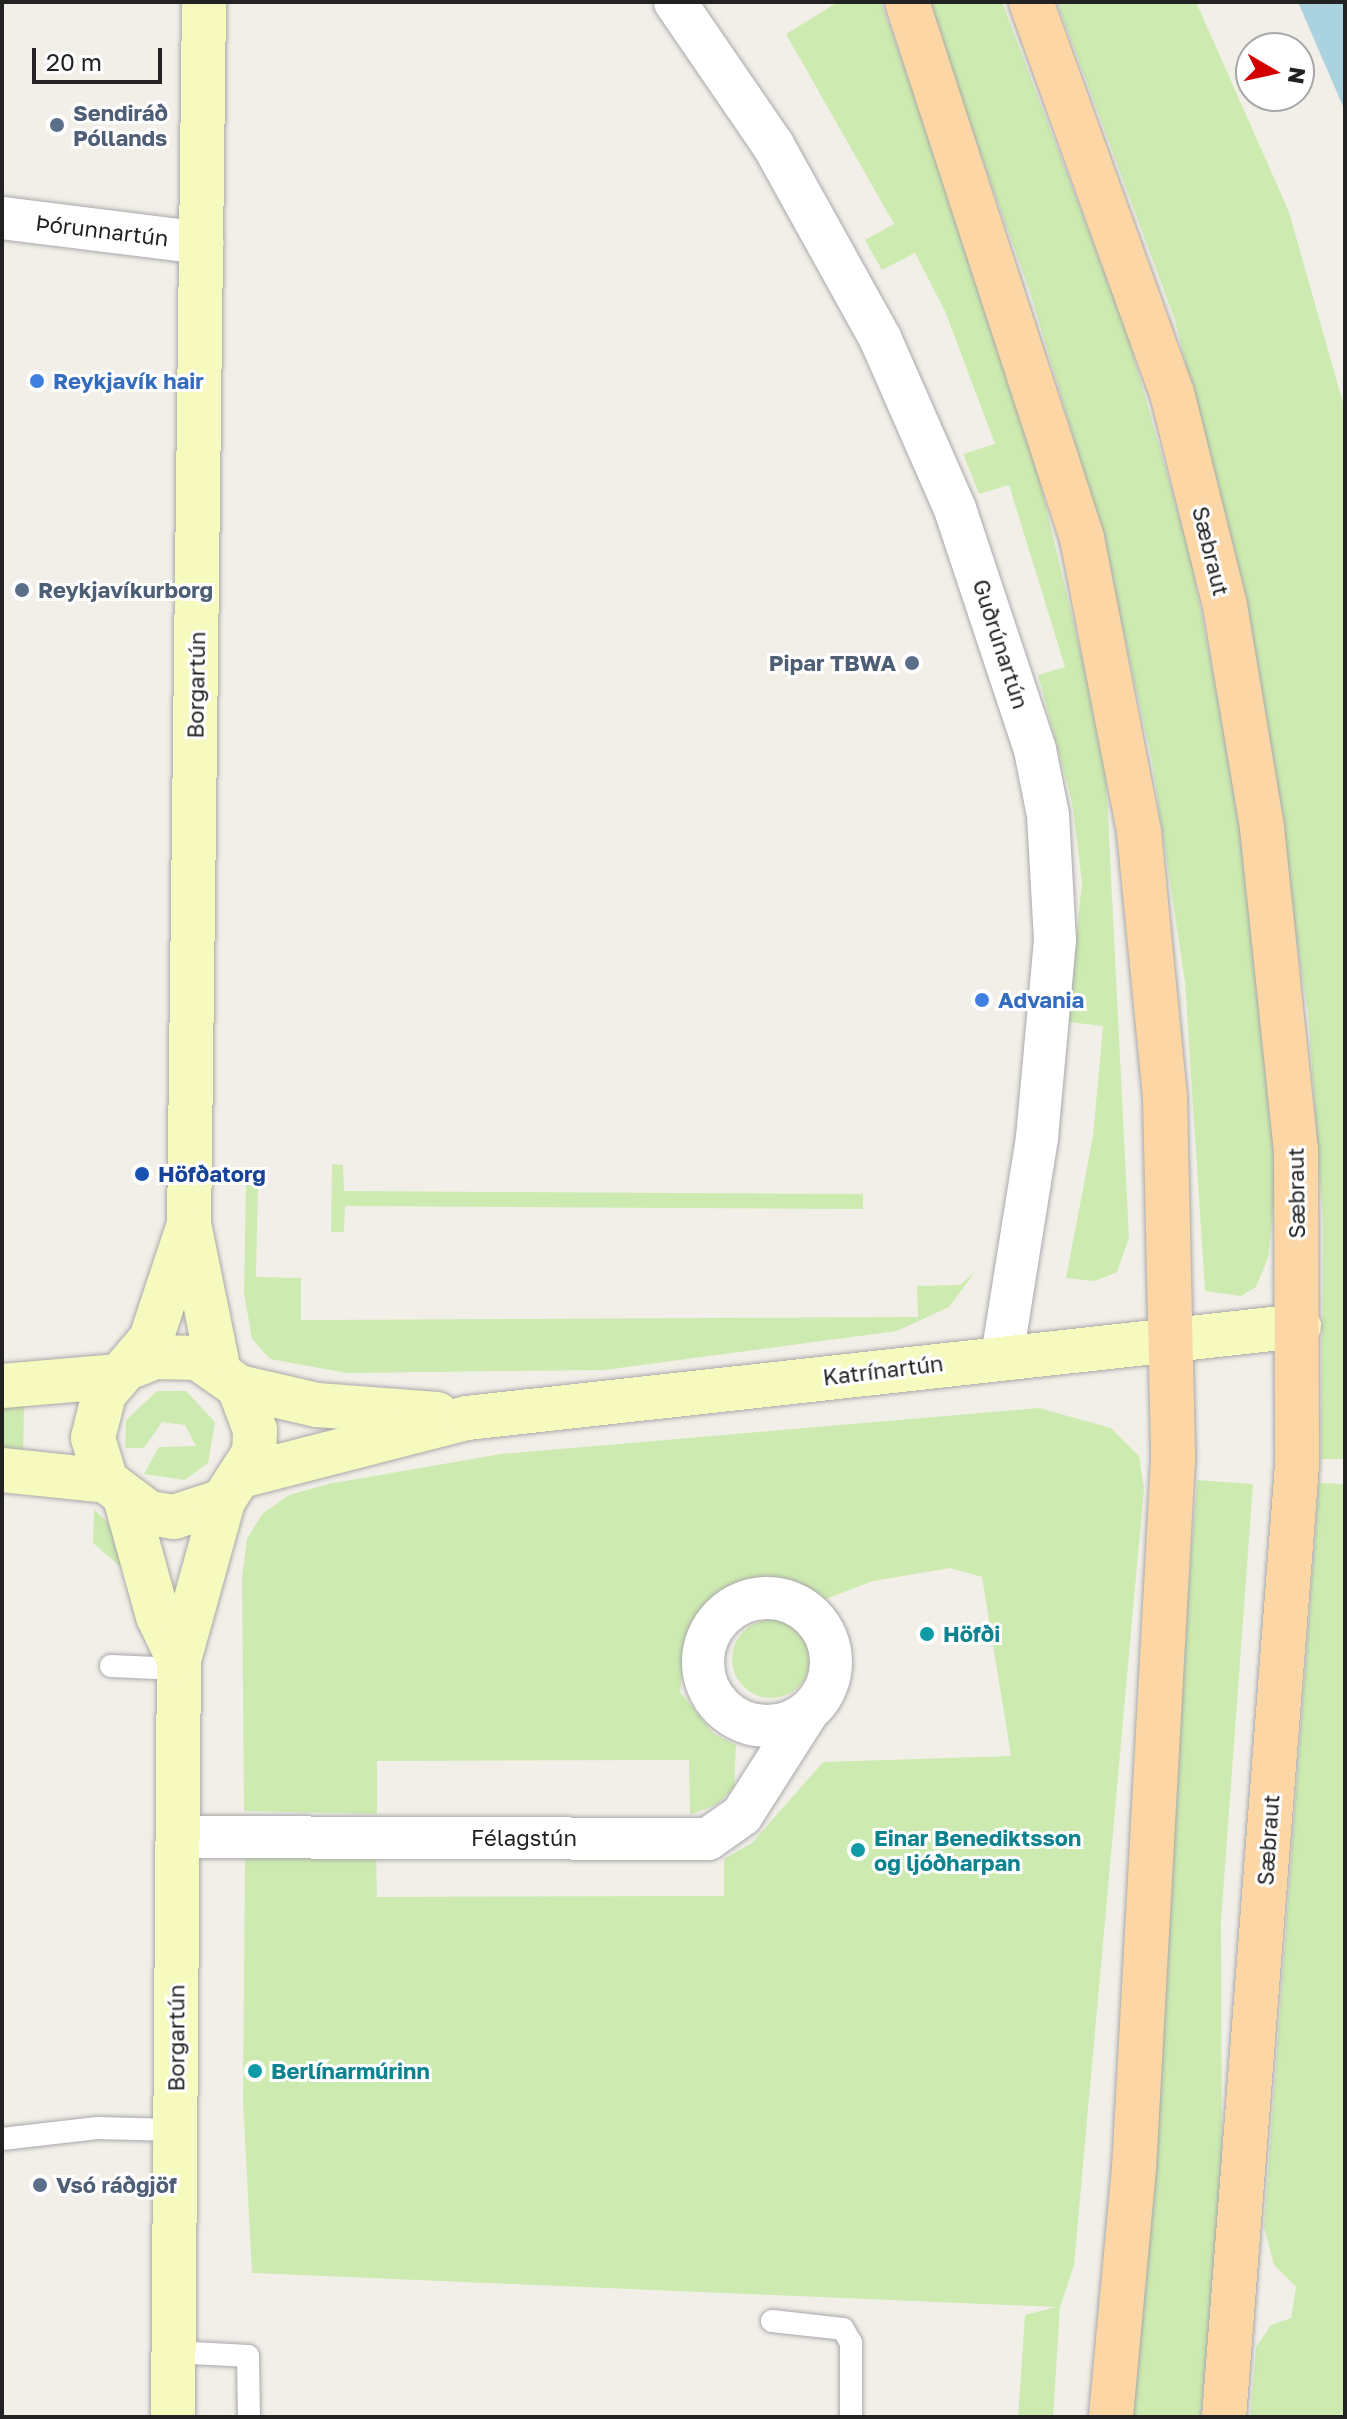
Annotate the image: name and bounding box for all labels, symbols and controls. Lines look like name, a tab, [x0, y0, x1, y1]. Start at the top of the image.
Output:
scale bar	[36, 32, 166, 82]
north arrow	[1235, 32, 1315, 112]
text: 20 m	[46, 47, 102, 76]
text: N	[1283, 65, 1312, 86]
place label: Sendiráð Póllands	[73, 99, 168, 150]
marker: Sendiráð Póllands	[48, 116, 66, 134]
street label: Þórunnartún	[34, 209, 170, 251]
place label: Reykjavík hair	[53, 368, 204, 394]
marker: Reykjavík hair	[28, 372, 46, 390]
street label: Sæbraut	[1187, 504, 1235, 598]
street label: Guðrúnartún	[968, 576, 1034, 712]
place label: Reykjavíkurborg	[38, 577, 213, 603]
marker: Reykjavíkurborg	[13, 581, 31, 599]
street label: Borgartún	[182, 631, 210, 739]
place label: Pipar TBWA	[769, 650, 896, 676]
marker: Pipar TBWA	[903, 654, 921, 672]
place label: Advania	[998, 987, 1084, 1013]
marker: Advania	[973, 991, 991, 1009]
street label: Sæbraut	[1282, 1147, 1310, 1239]
place label: Höfðatorg	[158, 1161, 266, 1187]
marker: Höfðatorg	[133, 1165, 151, 1183]
street label: Katrínartún	[821, 1350, 945, 1390]
place label: Höfði	[943, 1621, 1000, 1647]
marker: Höfði	[918, 1625, 936, 1643]
street label: Sæbraut	[1252, 1794, 1284, 1886]
place label: Einar Benediktsson og ljóðharpan	[874, 1824, 1081, 1876]
street label: Félagstún	[471, 1825, 577, 1851]
marker: Einar Benediktsson og ljóðharpan	[849, 1841, 867, 1859]
street label: Borgartún	[163, 1985, 189, 2091]
place label: Berlínarmúrinn	[271, 2058, 430, 2084]
marker: Berlínarmúrinn	[246, 2062, 264, 2080]
place label: Vsó ráðgjöf	[56, 2172, 177, 2198]
marker: Vsó ráðgjöf	[31, 2176, 49, 2194]

